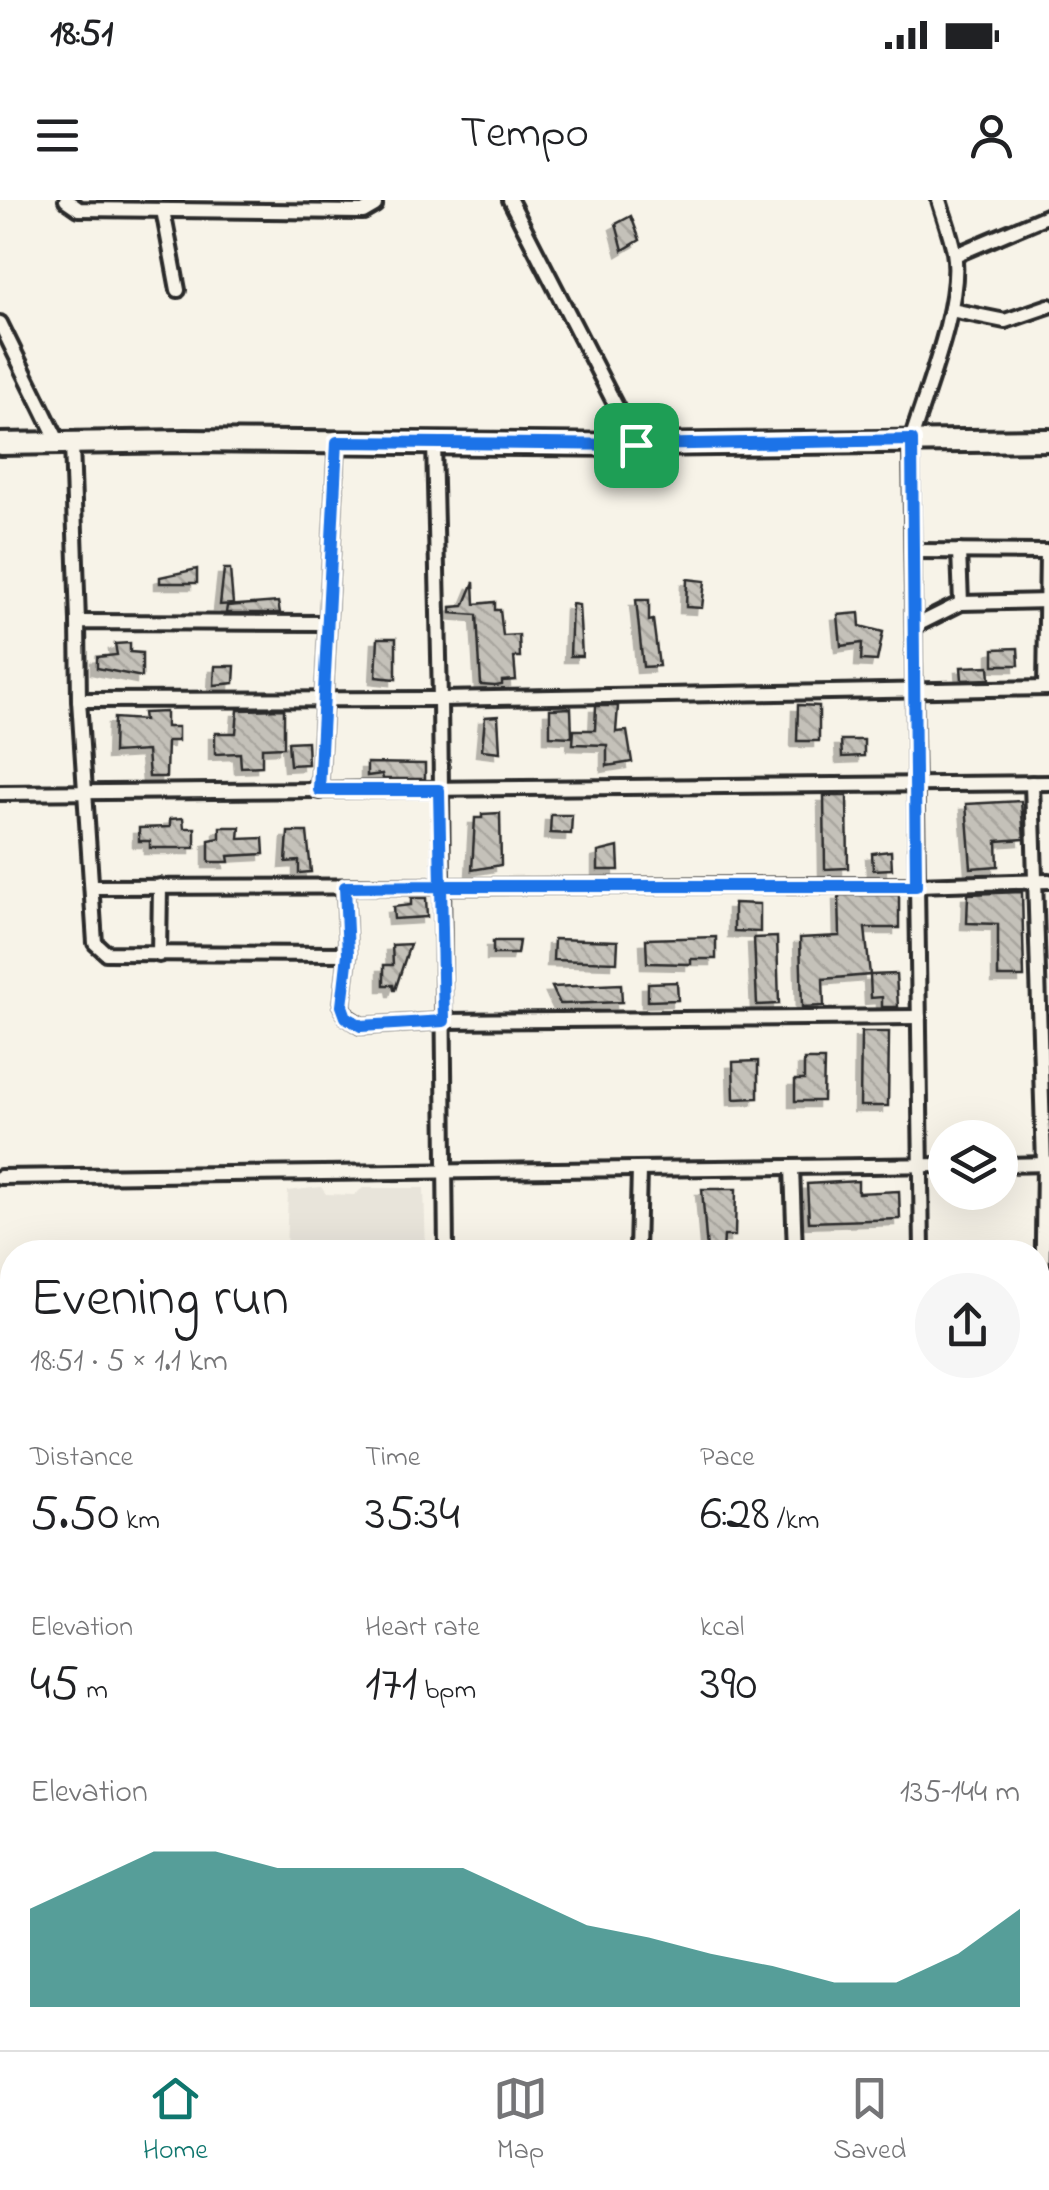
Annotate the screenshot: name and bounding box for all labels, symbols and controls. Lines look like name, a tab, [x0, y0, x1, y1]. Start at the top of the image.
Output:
text: 18:51	[50, 7, 113, 63]
text: Tempo	[460, 102, 589, 168]
icon: menu	[30, 108, 85, 163]
icon: person	[964, 108, 1019, 163]
pin	[594, 403, 679, 488]
icon: arrive	[609, 418, 664, 473]
map controls	[928, 1120, 1018, 1210]
button: layers	[928, 1120, 1018, 1210]
text: Evening run	[30, 1261, 289, 1341]
button: share	[915, 1273, 1020, 1378]
text: 18:51 · 5 × 1.1 km	[30, 1339, 228, 1386]
text: Distance	[30, 1438, 133, 1479]
text: Time	[365, 1438, 420, 1479]
text: Pace	[700, 1438, 755, 1479]
text: 5.50	[30, 1479, 119, 1552]
text: 35:34	[365, 1479, 460, 1552]
text: 6:28	[700, 1479, 770, 1552]
text: km	[119, 1501, 160, 1542]
text: /km	[770, 1501, 820, 1542]
text: Elevation	[30, 1608, 133, 1649]
text: Heart rate	[365, 1608, 480, 1649]
text: kcal	[700, 1608, 745, 1649]
text: 45	[30, 1649, 79, 1722]
text: 171	[365, 1649, 417, 1722]
text: 390	[700, 1649, 757, 1722]
text: m	[79, 1671, 108, 1712]
text: bpm	[417, 1671, 476, 1712]
text: Elevation	[30, 1770, 148, 1817]
text: 135–144 m	[900, 1770, 1020, 1817]
tab: Home	[143, 2071, 208, 2172]
tab: Map	[493, 2071, 548, 2172]
tab: Saved	[833, 2071, 906, 2172]

